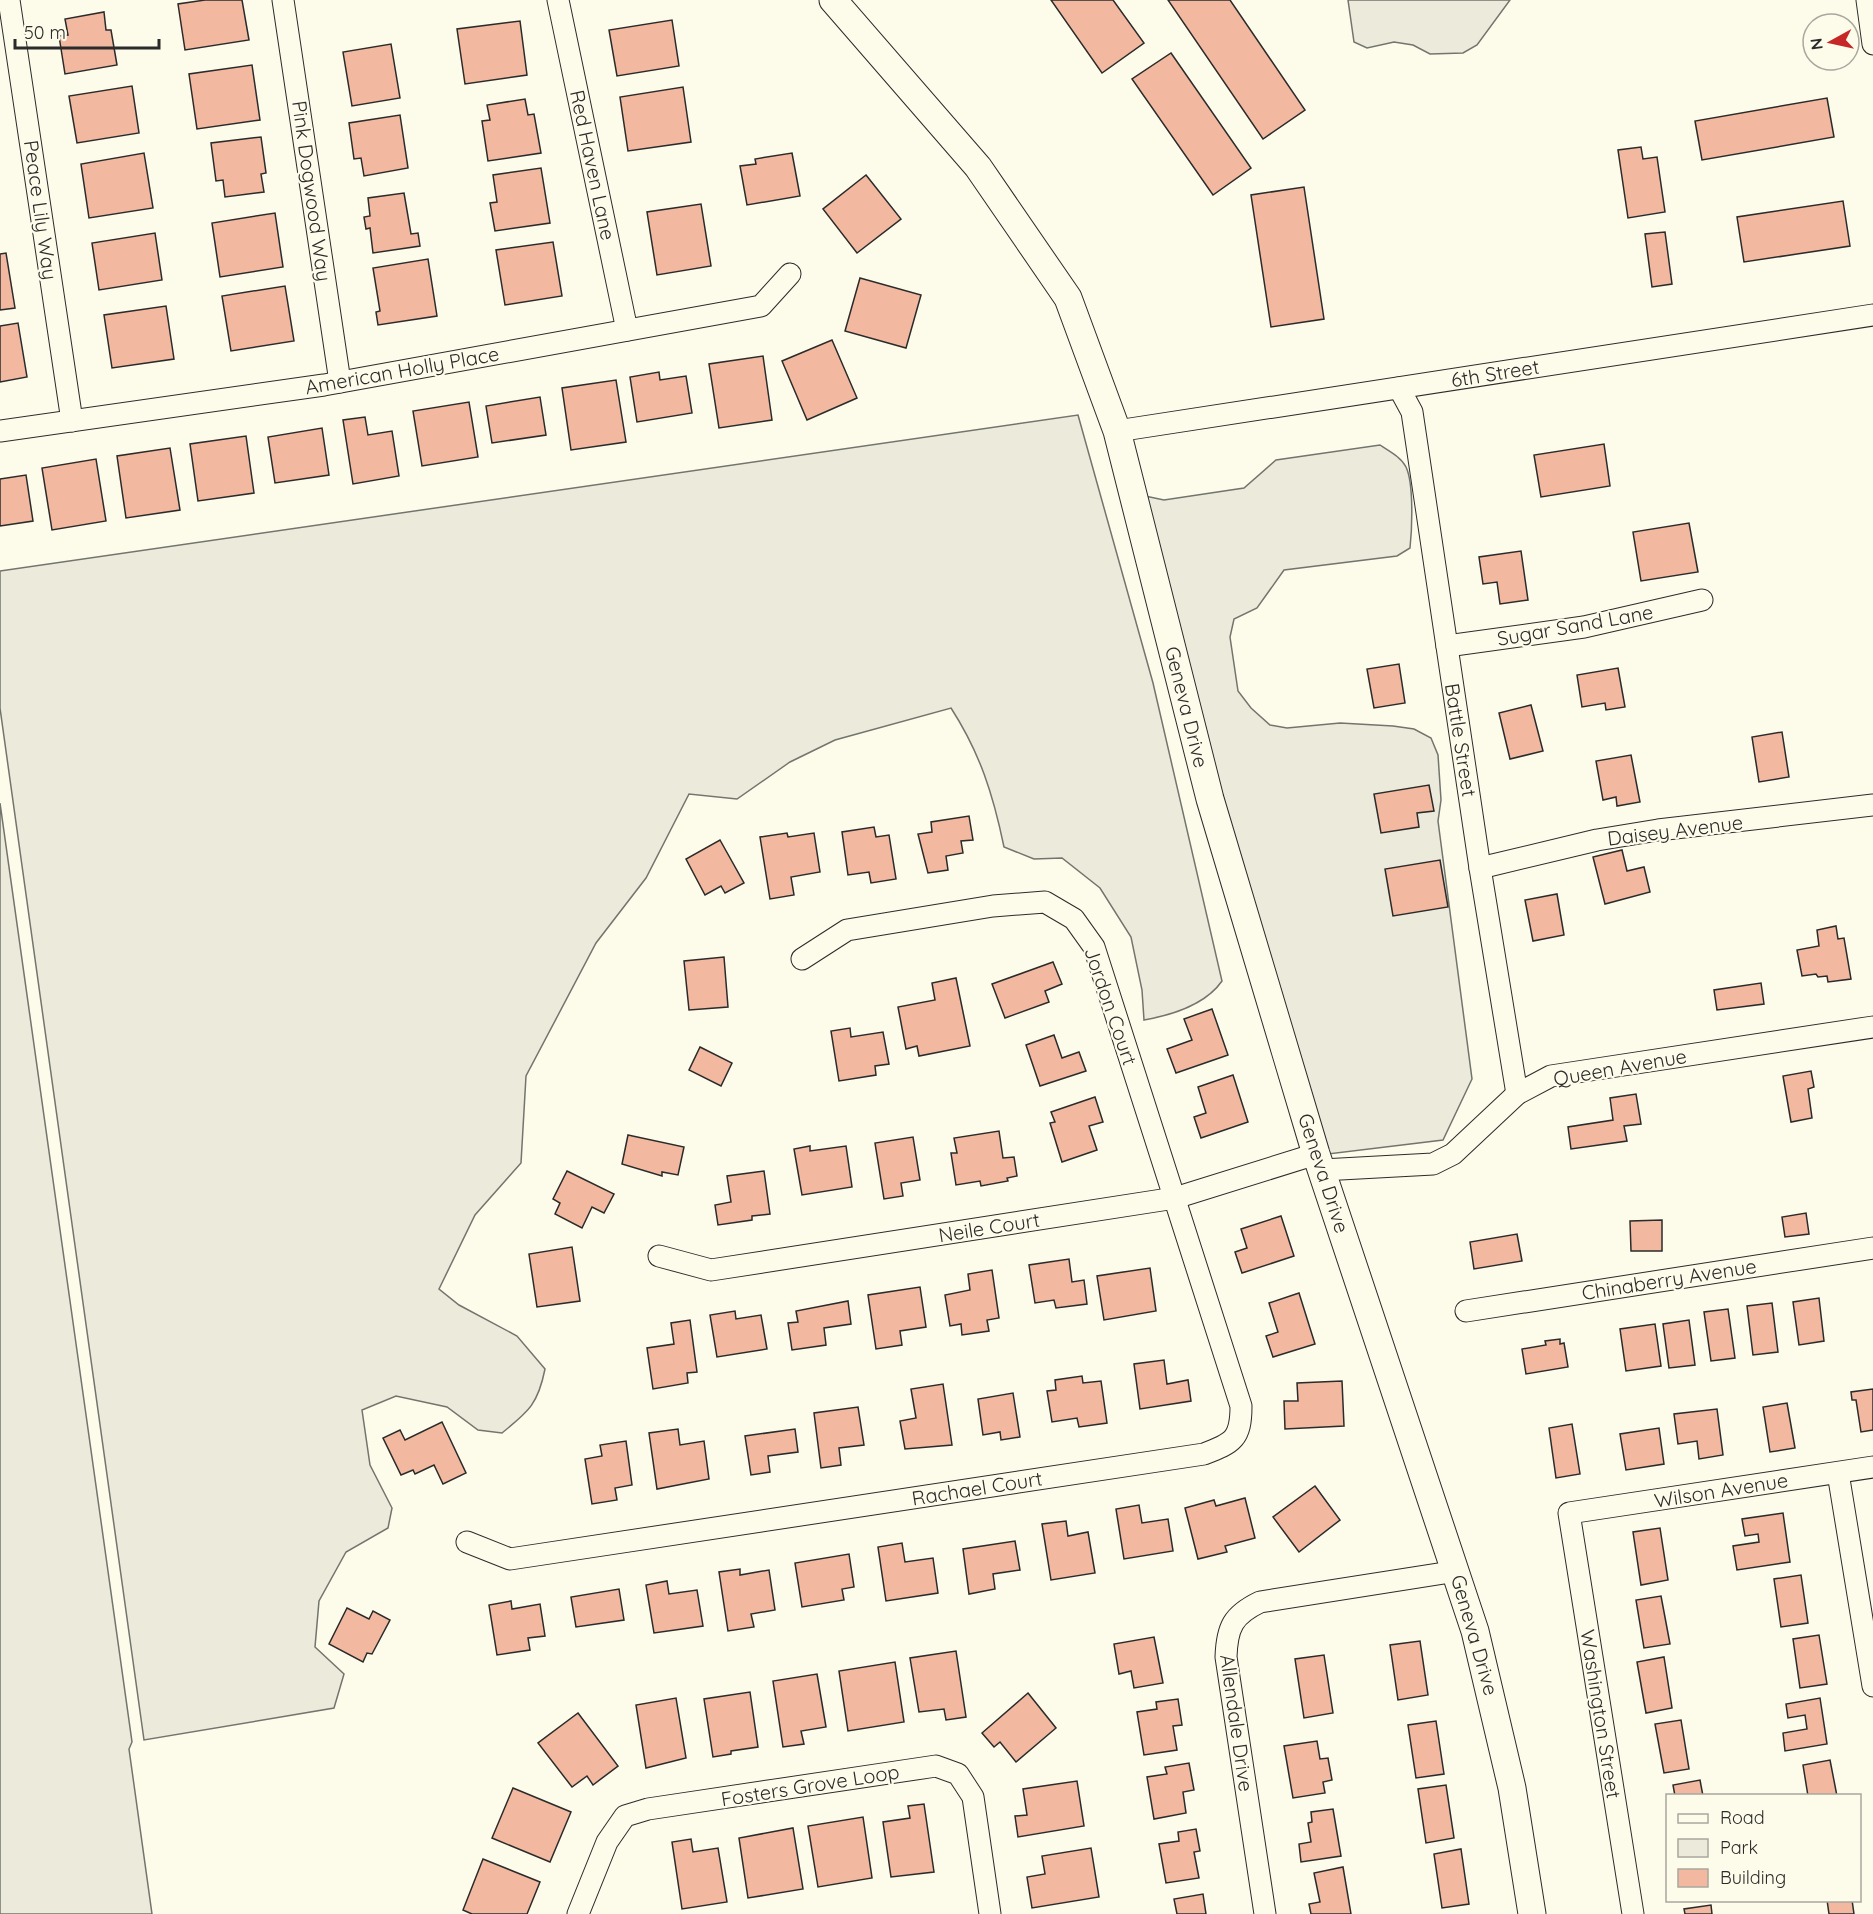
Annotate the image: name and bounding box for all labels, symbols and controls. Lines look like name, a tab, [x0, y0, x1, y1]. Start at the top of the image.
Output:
scale bar	[15, 12, 159, 50]
north arrow	[1801, 12, 1861, 72]
text: 50 m	[24, 21, 66, 44]
text: N	[1805, 37, 1827, 51]
street label: Red Haven Lane	[565, 88, 621, 242]
street label: Pink Dogwood Way	[287, 99, 337, 283]
street label: Peace Lily Way	[19, 138, 63, 282]
street label: American Holly Place	[303, 341, 501, 399]
street label: 6th Street	[1449, 354, 1541, 392]
street label: Sugar Sand Lane	[1495, 599, 1655, 651]
street label: Geneva Drive	[1160, 644, 1214, 770]
street label: Battle Street	[1440, 681, 1482, 799]
street label: Daisey Avenue	[1606, 809, 1744, 851]
street label: Jordon Court	[1079, 944, 1143, 1068]
street label: Queen Avenue	[1551, 1043, 1689, 1091]
street label: Geneva Drive	[1293, 1110, 1355, 1236]
street label: Neile Court	[937, 1207, 1042, 1247]
street label: Chinaberry Avenue	[1580, 1253, 1758, 1305]
street label: Rachael Court	[910, 1465, 1044, 1511]
street label: Wilson Avenue	[1652, 1467, 1790, 1513]
street label: Geneva Drive	[1446, 1572, 1504, 1698]
street label: Washington Street	[1575, 1628, 1627, 1800]
street label: Allendale Drive	[1215, 1653, 1259, 1793]
street label: Fosters Grove Loop	[719, 1759, 901, 1811]
legend	[1666, 1794, 1861, 1902]
text: Road	[1720, 1806, 1765, 1829]
text: Park	[1720, 1836, 1758, 1859]
text: Building	[1720, 1866, 1786, 1889]

